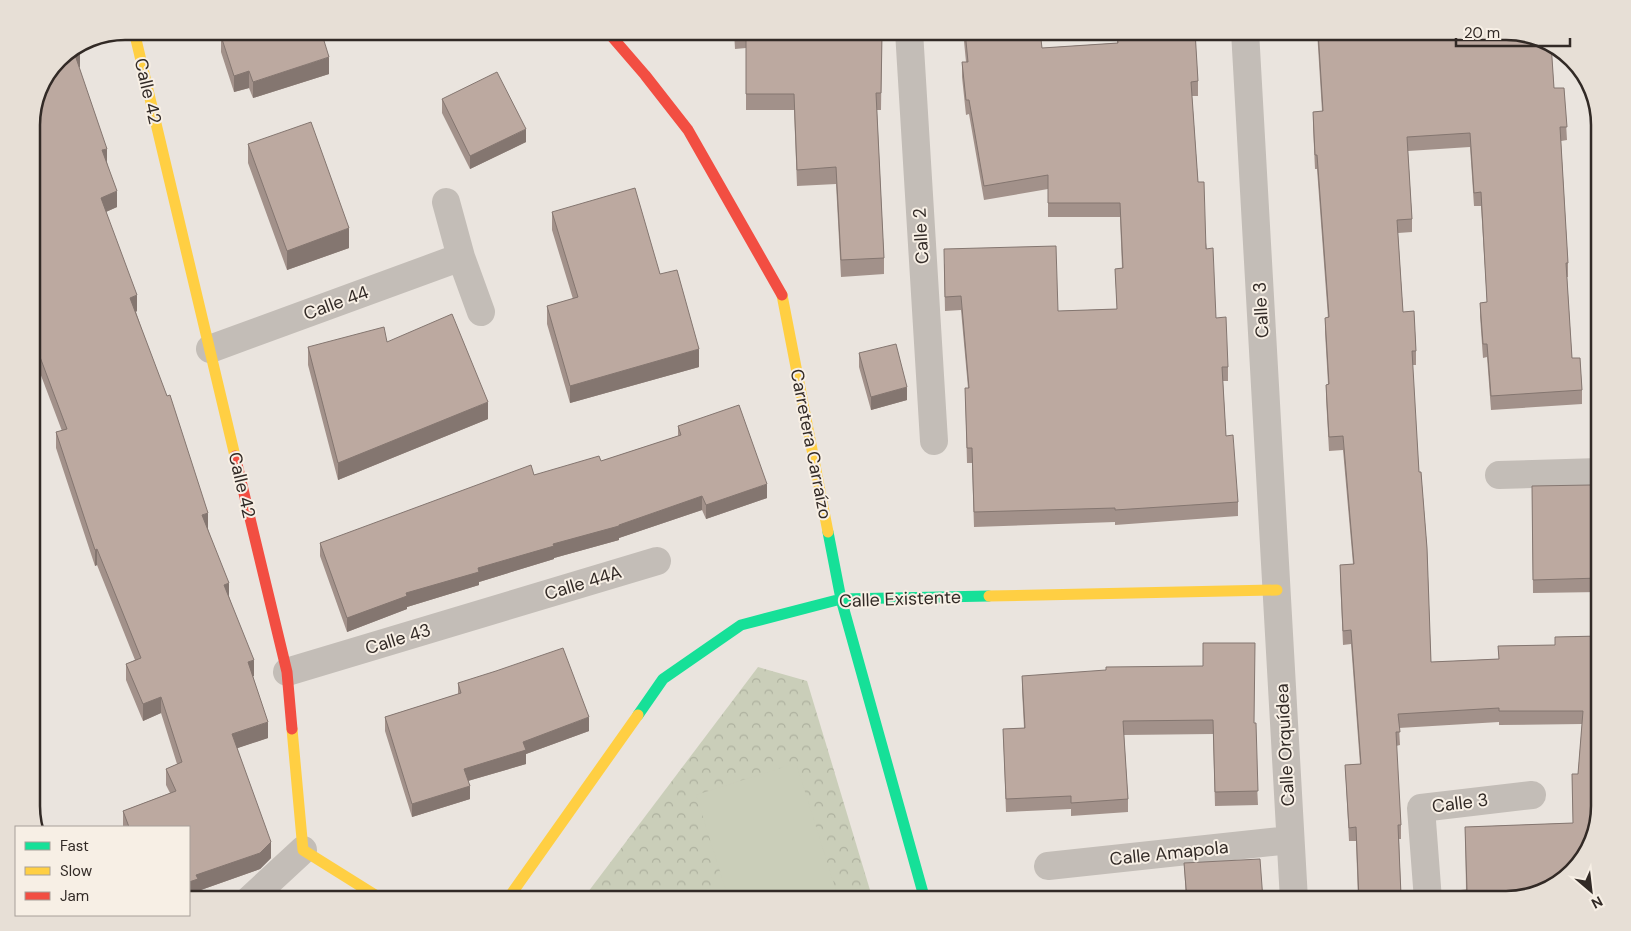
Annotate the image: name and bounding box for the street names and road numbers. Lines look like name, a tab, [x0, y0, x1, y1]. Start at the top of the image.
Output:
street label: Calle 42	[129, 56, 167, 126]
street label: Calle 2	[908, 207, 934, 265]
street label: Calle 44	[300, 280, 372, 326]
street label: Calle 3	[1248, 281, 1274, 339]
street label: Carretera Carraízo	[785, 367, 837, 521]
street label: Calle 42	[223, 450, 261, 520]
street label: Calle 44A	[541, 560, 625, 606]
street label: Calle Existente	[839, 585, 961, 613]
street label: Calle 43	[362, 618, 434, 660]
street label: Calle Orquídea	[1270, 683, 1300, 807]
street label: Calle 3	[1431, 788, 1489, 818]
street label: Calle Amapola	[1108, 835, 1230, 871]

